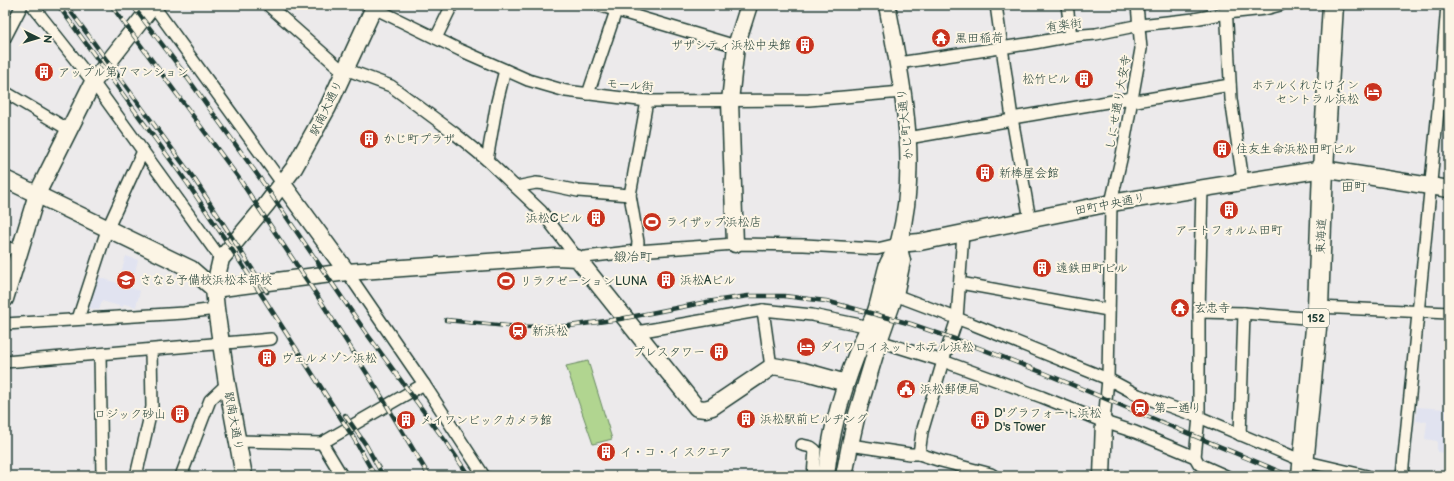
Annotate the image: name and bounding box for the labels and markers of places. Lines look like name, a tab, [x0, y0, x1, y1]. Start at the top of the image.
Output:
temple icon: 黒田稲荷	[930, 27, 952, 49]
place label: 黒田稲荷	[955, 31, 1003, 46]
building icon: ザザシティ浜松中央館	[794, 34, 816, 56]
place label: ザザシティ浜松中央館	[671, 38, 791, 53]
building icon: アップル第７マンション	[33, 61, 55, 83]
place label: アップル第７マンション	[58, 65, 189, 80]
building icon: 松竹ビル	[1073, 68, 1095, 90]
place label: 松竹ビル	[1022, 72, 1070, 87]
place label: ホテルくれたけイン セントラル浜松	[1251, 78, 1359, 107]
hotel icon: ホテルくれたけイン セントラル浜松	[1362, 81, 1384, 103]
building icon: かじ町プラザ	[358, 128, 380, 150]
place label: かじ町プラザ	[383, 132, 455, 147]
building icon: 住友生命浜松田町ビル	[1211, 138, 1233, 160]
place label: 住友生命浜松田町ビル	[1236, 142, 1356, 157]
building icon: 新棒屋会館	[974, 162, 996, 184]
place label: 新棒屋会館	[999, 166, 1059, 181]
building icon: アートフォルム田町	[1218, 199, 1240, 221]
building icon: 浜松Cビル	[585, 207, 607, 229]
place label: 浜松Cビル	[526, 211, 582, 226]
sports icon: ライザップ浜松店	[641, 211, 663, 233]
place label: ライザップ浜松店	[666, 215, 762, 230]
place label: アートフォルム田町	[1175, 223, 1283, 238]
building icon: 遠鉄田町ビル	[1031, 257, 1053, 279]
place label: 遠鉄田町ビル	[1056, 261, 1128, 276]
school or university icon: さなる予備校浜松本部校	[115, 269, 137, 291]
building icon: 浜松Aビル	[655, 269, 677, 291]
sports icon: リラクゼーションLUNA	[495, 270, 517, 292]
place label: さなる予備校浜松本部校	[140, 273, 272, 288]
place label: 浜松Aビル	[680, 273, 735, 288]
place label: リラクゼーションLUNA	[520, 274, 648, 289]
temple icon: 玄忠寺	[1169, 297, 1191, 319]
place label: 玄忠寺	[1194, 301, 1230, 316]
station icon: 新浜松	[507, 320, 529, 342]
place label: 新浜松	[532, 324, 568, 339]
hotel icon: ダイワロイネットホテル浜松	[795, 336, 817, 358]
place label: ダイワロイネットホテル浜松	[820, 340, 974, 355]
building icon: プレスタワー	[708, 341, 730, 363]
place label: プレスタワー	[633, 345, 705, 360]
building icon: ヴェルメゾン浜松	[256, 347, 278, 369]
place label: ヴェルメゾン浜松	[281, 351, 377, 366]
public building icon: 浜松郵便局	[895, 378, 917, 400]
place label: 浜松郵便局	[920, 382, 980, 397]
station icon: 第一通り	[1129, 397, 1151, 419]
place label: 第一通り	[1154, 401, 1202, 416]
building icon: ロジック砂山	[169, 403, 191, 425]
place label: D'グラフォート浜松 D's Tower	[994, 406, 1101, 435]
place label: ロジック砂山	[94, 407, 166, 422]
building icon: 浜松駅前ビルヂング	[735, 408, 757, 430]
building icon: メイワンビックカメラ館	[395, 409, 417, 431]
building icon: D'グラフォート浜松 D's Tower	[969, 409, 991, 431]
place label: 浜松駅前ビルヂング	[760, 412, 868, 427]
place label: メイワンビックカメラ館	[420, 413, 552, 428]
building icon: イ・コ・イ スクエア	[595, 441, 617, 463]
place label: イ・コ・イ スクエア	[620, 445, 731, 460]

